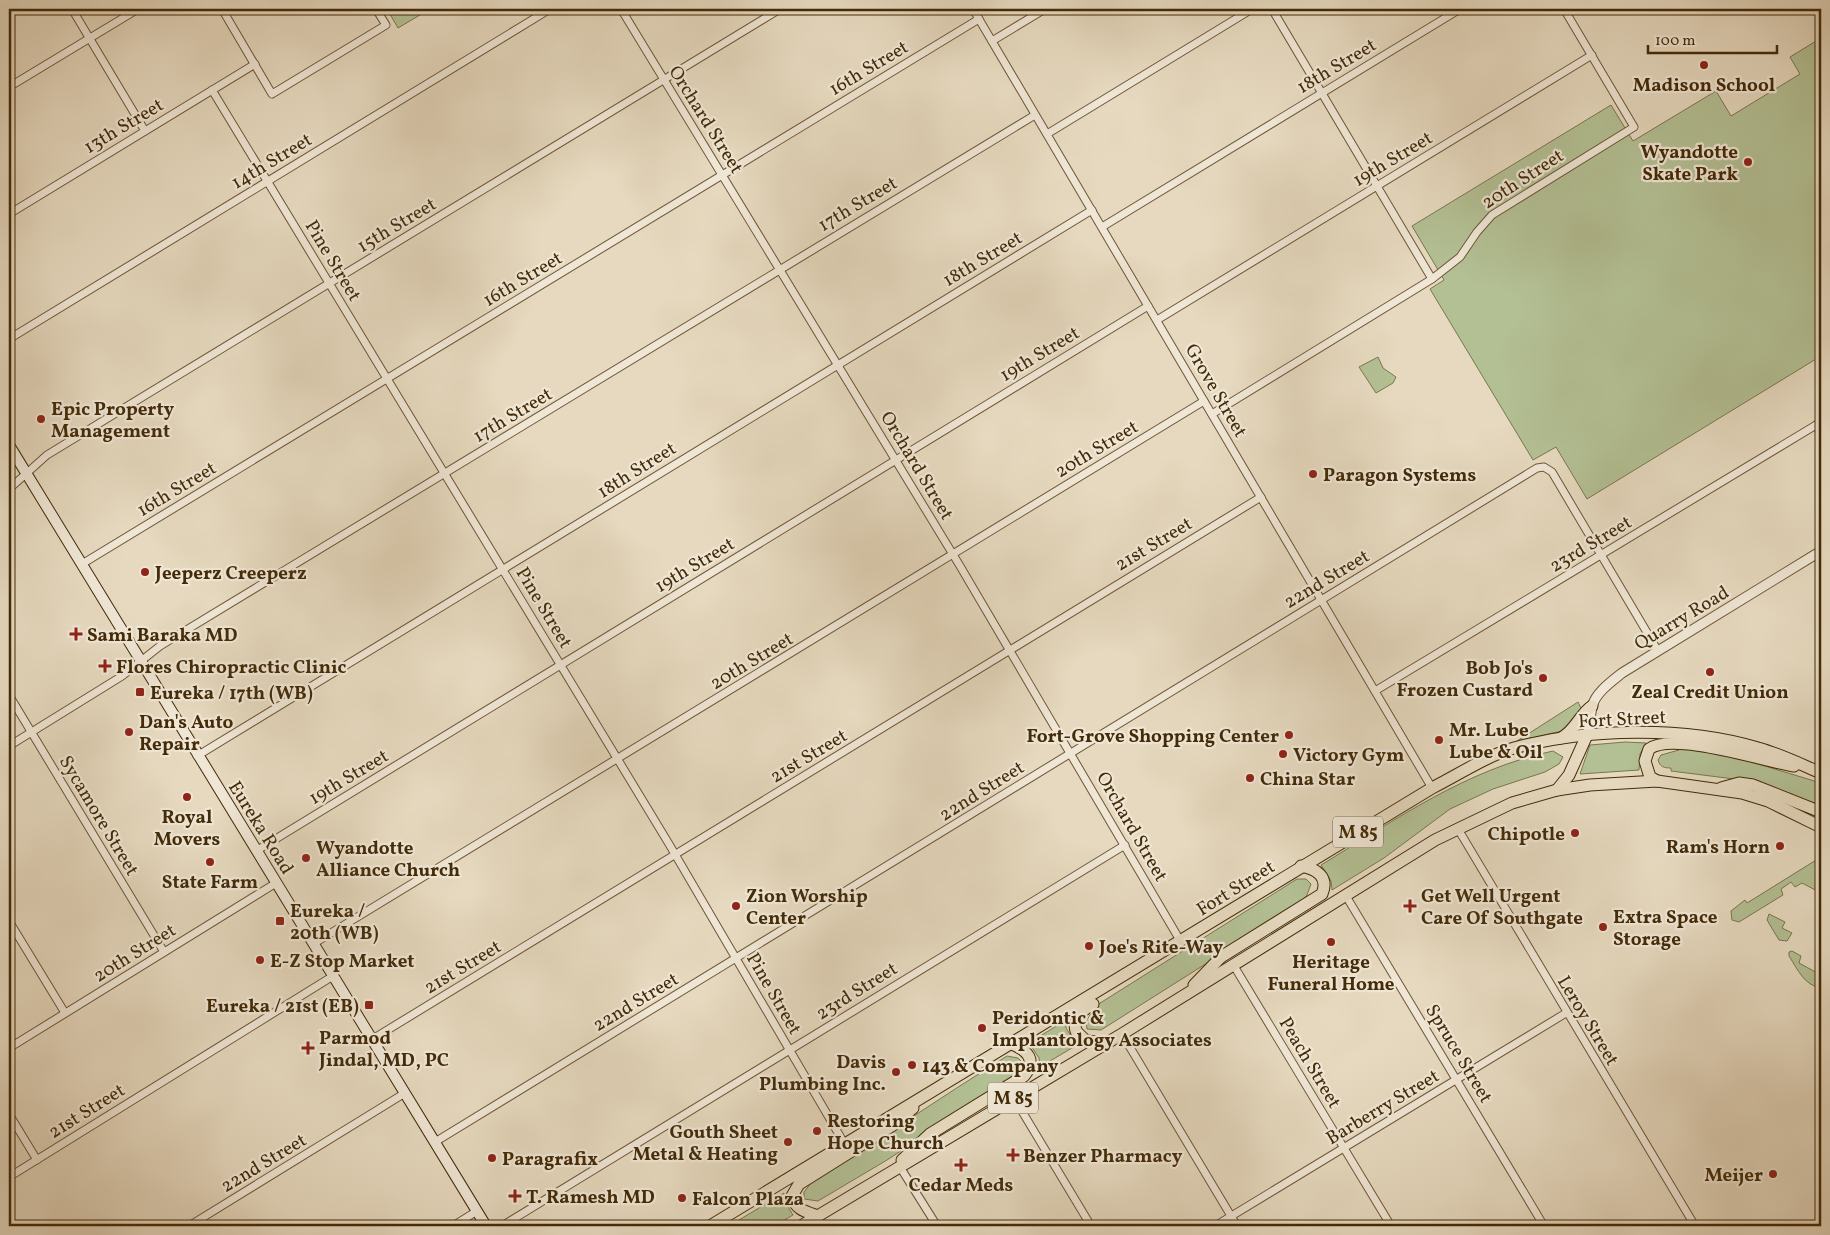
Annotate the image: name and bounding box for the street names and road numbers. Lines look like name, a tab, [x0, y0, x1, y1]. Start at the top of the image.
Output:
street label: 18th Street	[1292, 33, 1382, 101]
street label: 16th Street	[824, 35, 914, 103]
street label: Orchard Street	[662, 61, 749, 179]
street label: 13th Street	[79, 93, 169, 161]
street label: 19th Street	[1348, 126, 1438, 194]
street label: 14th Street	[227, 127, 318, 196]
street label: 20th Street	[1477, 143, 1569, 216]
street label: 17th Street	[814, 171, 903, 239]
street label: 15th Street	[353, 192, 442, 260]
street label: Pine Street	[298, 215, 367, 307]
street label: 18th Street	[938, 226, 1028, 294]
street label: 16th Street	[478, 246, 568, 314]
street label: 19th Street	[995, 321, 1085, 389]
street label: Grove Street	[1178, 339, 1253, 443]
street label: 17th Street	[469, 382, 558, 450]
street label: Orchard Street	[873, 407, 959, 526]
street label: 20th Street	[1050, 414, 1144, 485]
street label: 18th Street	[593, 436, 682, 505]
street label: 16th Street	[132, 456, 222, 524]
street label: 23rd Street	[1545, 510, 1637, 579]
street label: 21st Street	[1110, 511, 1198, 578]
street label: 19th Street	[650, 532, 740, 600]
street label: 22nd Street	[1279, 544, 1375, 616]
street label: Pine Street	[509, 562, 578, 654]
street label: Quarry Road	[1630, 580, 1734, 657]
street label: 20th Street	[705, 626, 799, 697]
street label: Fort Street	[1577, 705, 1667, 735]
street label: 21st Street	[765, 723, 853, 790]
street label: 19th Street	[304, 744, 394, 812]
street label: Sycamore Street	[52, 751, 145, 881]
street label: 22nd Street	[934, 755, 1030, 828]
street label: Orchard Street	[1089, 767, 1173, 887]
street label: Eureka Road	[221, 776, 299, 880]
road number: M 85	[1333, 816, 1383, 848]
street label: Fort Street	[1192, 854, 1281, 923]
street label: 20th Street	[89, 918, 182, 989]
street label: 21st Street	[419, 934, 507, 1001]
street label: Pine Street	[739, 948, 807, 1040]
street label: 23rd Street	[811, 956, 903, 1027]
street label: 22nd Street	[588, 967, 684, 1039]
street label: Leroy Street	[1550, 971, 1625, 1071]
street label: Spruce Street	[1419, 1000, 1498, 1109]
street label: Peach Street	[1272, 1013, 1347, 1114]
street label: Barberry Street	[1322, 1063, 1445, 1152]
street label: 21st Street	[44, 1078, 131, 1146]
road number: M 85	[988, 1082, 1038, 1114]
street label: 22nd Street	[216, 1128, 312, 1200]

